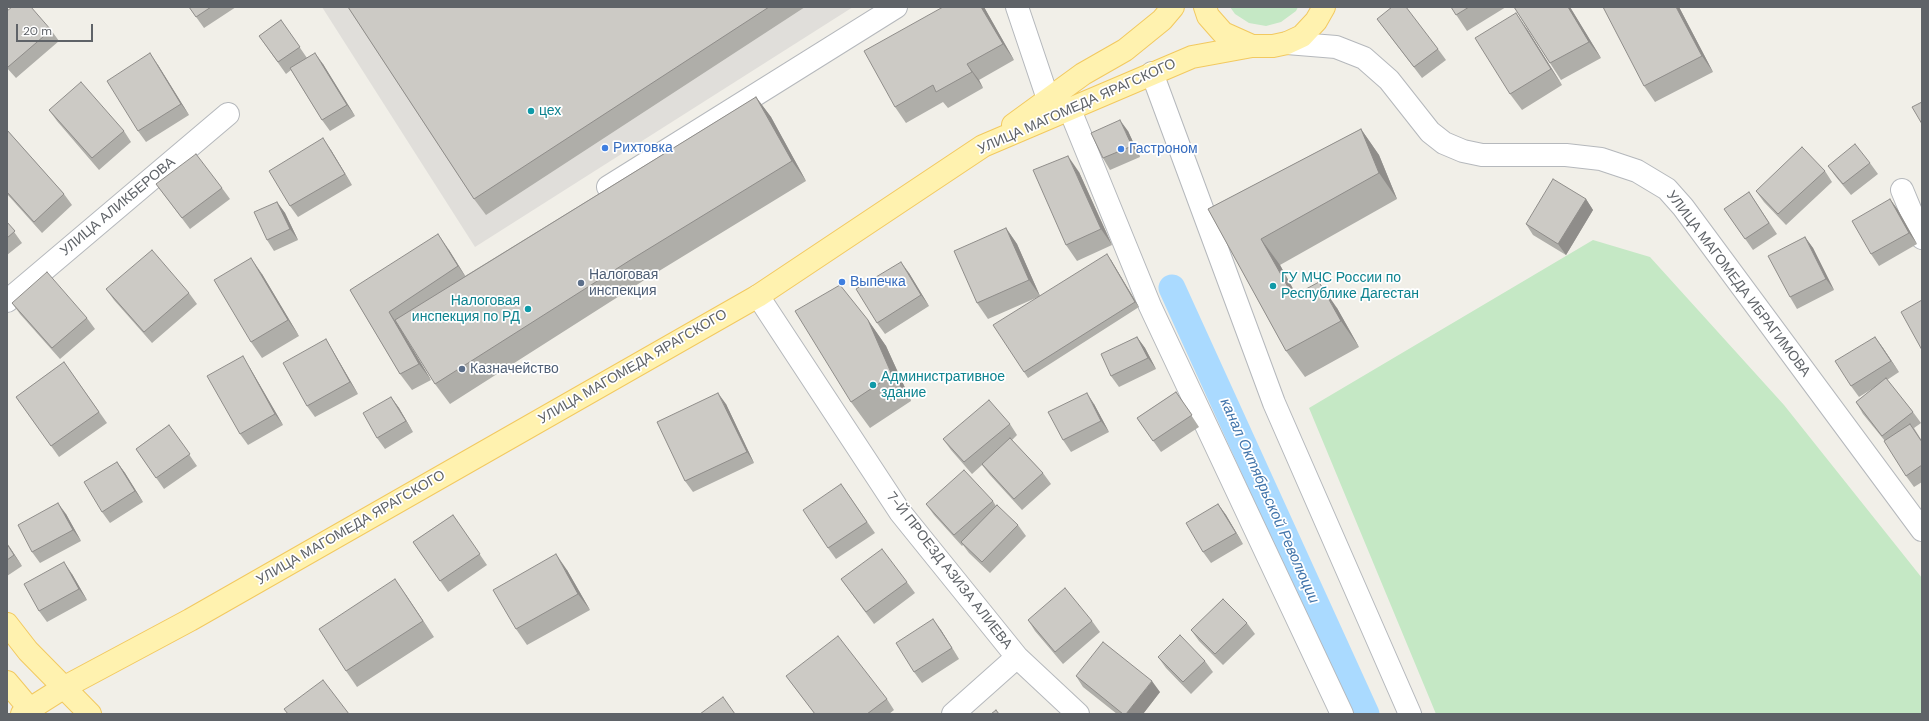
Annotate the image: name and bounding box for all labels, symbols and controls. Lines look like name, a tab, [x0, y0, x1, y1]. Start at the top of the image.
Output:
scale bar	[18, 16, 95, 42]
text: 20 m	[23, 23, 52, 39]
street label: УЛИЦА МАГОМЕДА ЯРАГСКОГО	[975, 56, 1179, 158]
place label: цех	[539, 103, 561, 119]
marker: цех	[526, 106, 536, 116]
place label: Рихтовка	[613, 140, 673, 156]
place label: Гастроном	[1129, 141, 1198, 157]
marker: Рихтовка	[600, 143, 610, 153]
marker: Гастроном	[1116, 144, 1126, 154]
street label: УЛИЦА АЛИКБЕРОВА	[57, 154, 179, 260]
street label: УЛИЦА МАГОМЕДА ИБРАГИМОВА	[1662, 188, 1814, 380]
place label: Налоговая инспекция	[589, 267, 658, 300]
place label: ГУ МЧС России по Республике Дагестан	[1281, 270, 1419, 302]
place label: Выпечка	[850, 274, 906, 290]
marker: Выпечка	[837, 277, 847, 287]
marker: Налоговая инспекция	[576, 278, 586, 288]
marker: ГУ МЧС России по Республике Дагестан	[1268, 281, 1278, 291]
place label: Налоговая инспекция по РД	[412, 293, 520, 326]
marker: Налоговая инспекция по РД	[523, 304, 533, 314]
street label: УЛИЦА МАГОМЕДА ЯРАГСКОГО	[536, 306, 730, 428]
place label: Казначейство	[470, 361, 559, 377]
marker: Казначейство	[457, 364, 467, 374]
place label: Административное здание	[881, 369, 1005, 402]
marker: Административное здание	[868, 380, 878, 390]
water label: канал Октябрьской Революции	[1215, 396, 1323, 606]
street label: УЛИЦА МАГОМЕДА ЯРАГСКОГО	[254, 467, 448, 589]
street label: 7-Й ПРОЕЗД АЗИЗА АЛИЕВА	[882, 489, 1016, 653]

